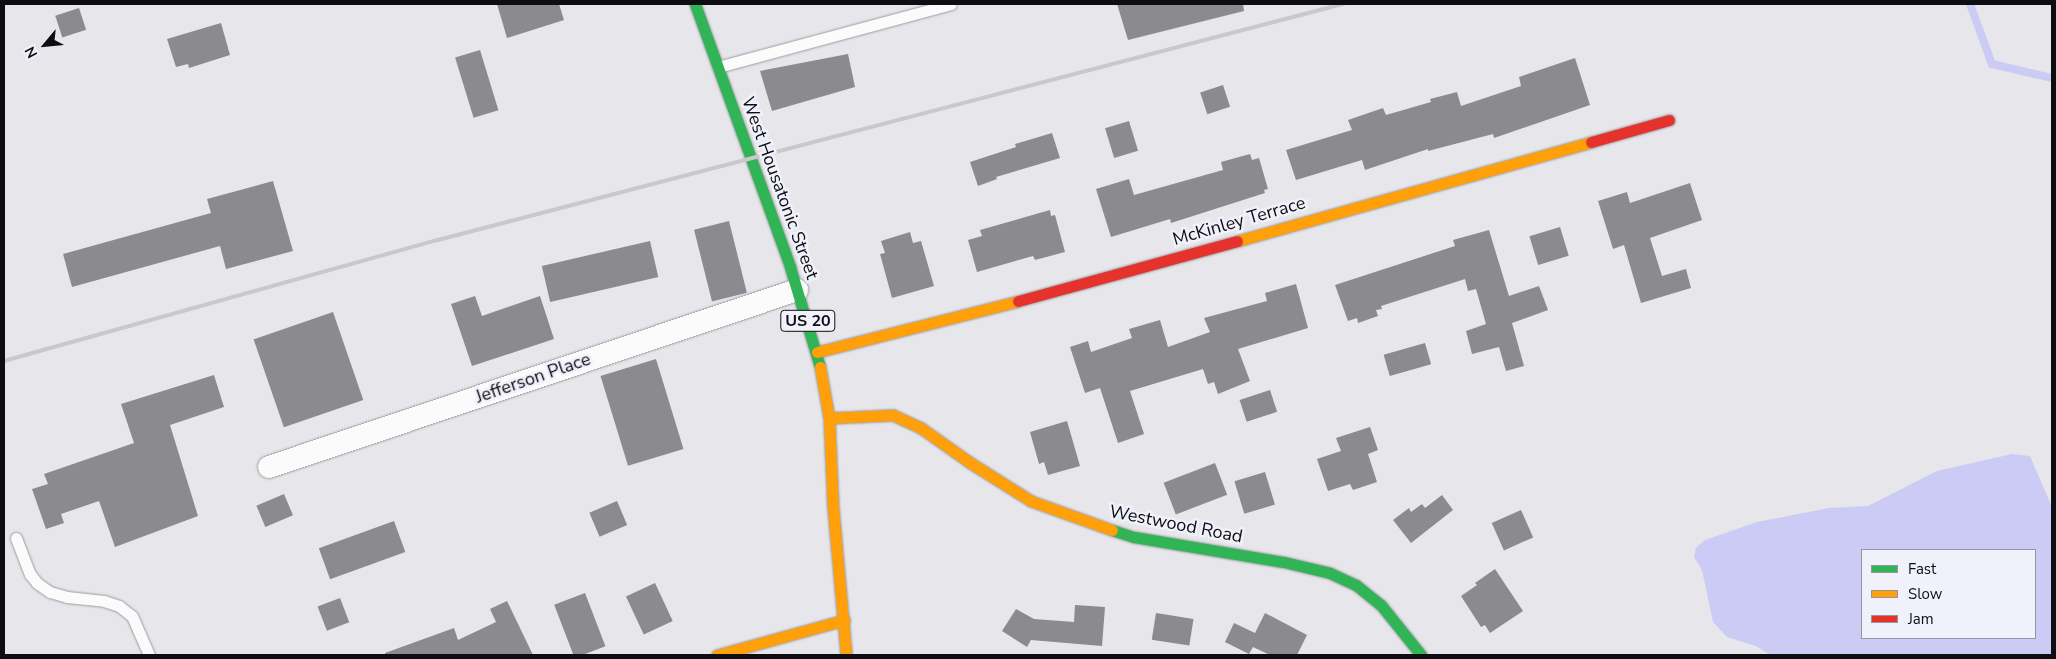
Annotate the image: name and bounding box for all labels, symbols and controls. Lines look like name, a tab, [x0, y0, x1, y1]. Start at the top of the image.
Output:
north arrow	[20, 20, 70, 70]
text: N	[20, 43, 42, 61]
street label: West Housatonic Street	[737, 94, 823, 282]
street label: McKinley Terrace	[1170, 192, 1308, 250]
road number: US 20	[779, 308, 837, 334]
street label: Jefferson Place	[473, 348, 593, 408]
street label: Westwood Road	[1108, 500, 1244, 548]
legend	[1861, 549, 2036, 639]
text: Fast	[1908, 559, 1936, 579]
text: Slow	[1908, 584, 1942, 604]
text: Jam	[1908, 609, 1934, 629]

